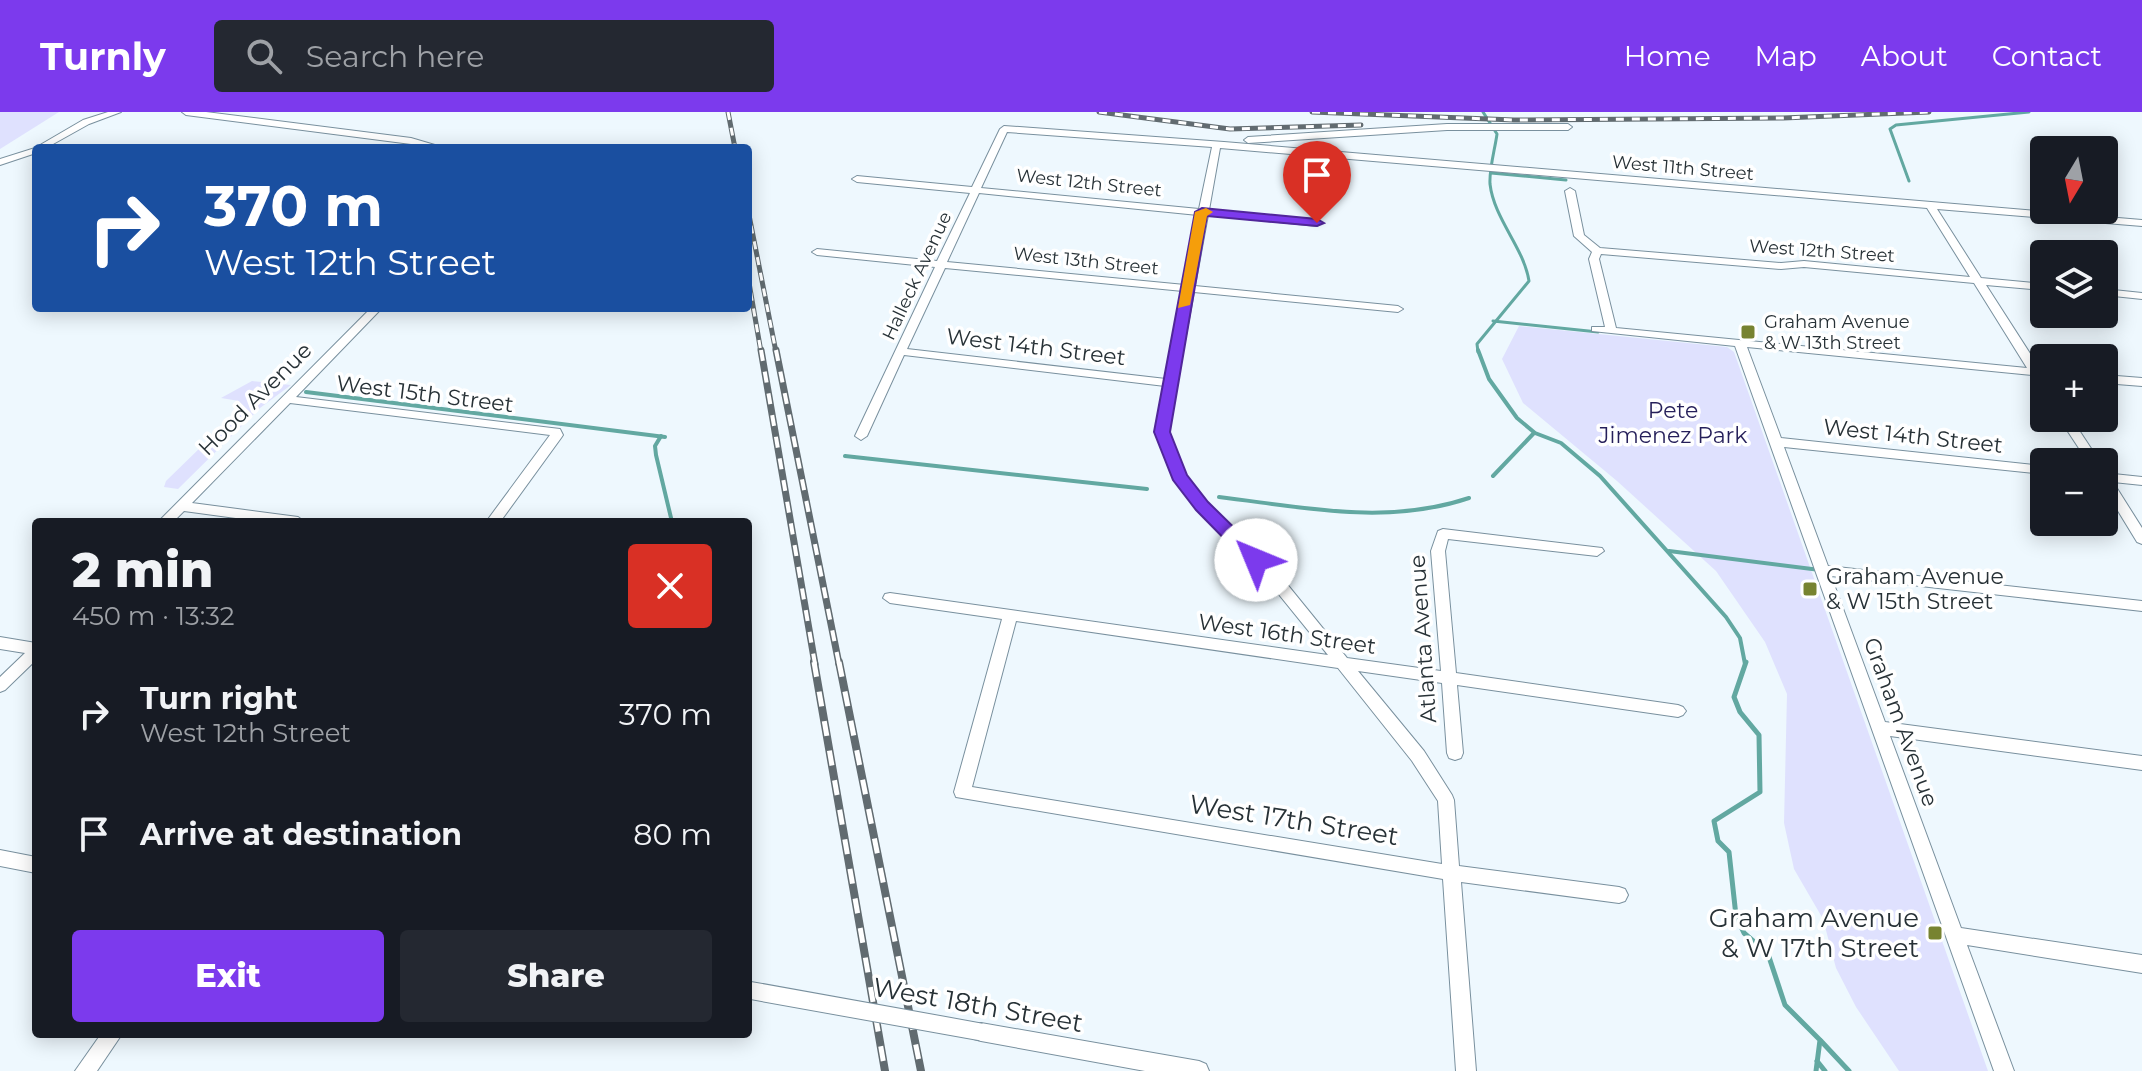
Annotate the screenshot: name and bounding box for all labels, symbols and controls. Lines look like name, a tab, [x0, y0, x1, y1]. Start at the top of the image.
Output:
search box	[214, 20, 774, 92]
text: Turnly	[40, 33, 166, 80]
icon: search	[242, 34, 286, 78]
text: Search here	[306, 38, 484, 75]
text: Home	[1624, 39, 1711, 73]
text: Map	[1755, 39, 1817, 73]
text: About	[1861, 39, 1948, 73]
text: Contact	[1992, 39, 2102, 73]
north arrow	[2030, 136, 2118, 224]
map controls	[2030, 136, 2118, 536]
pin	[1283, 141, 1351, 223]
street label: West 11th Street	[1611, 151, 1755, 185]
icon: arrive	[1295, 153, 1339, 197]
street label: West 12th Street	[1015, 164, 1163, 202]
text: 370 m	[204, 172, 383, 240]
icon: right	[72, 176, 176, 280]
street label: Halleck Avenue	[878, 208, 956, 344]
street label: West 12th Street	[1748, 235, 1896, 267]
text: West 12th Street	[204, 240, 496, 284]
button: layers	[2030, 240, 2118, 328]
street label: West 13th Street	[1012, 242, 1160, 280]
place label: Graham Avenue & W 13th Street	[1764, 311, 1910, 354]
street label: West 14th Street	[945, 323, 1127, 371]
marker: Graham Avenue & W 13th Street	[1739, 323, 1757, 341]
street label: Hood Avenue	[193, 337, 317, 461]
button: +	[2030, 344, 2118, 432]
street label: West 15th Street	[335, 370, 515, 418]
park label: Pete Jimenez Park	[1598, 397, 1748, 449]
street label: West 14th Street	[1822, 413, 2004, 459]
button: −	[2030, 448, 2118, 536]
position arrow	[1214, 518, 1298, 602]
text: 2 min	[72, 541, 213, 599]
button: close	[628, 544, 712, 628]
street label: Atlanta Avenue	[1404, 554, 1442, 724]
place label: Graham Avenue & W 15th Street	[1826, 563, 2004, 615]
marker: Graham Avenue & W 15th Street	[1801, 580, 1819, 598]
text: 450 m · 13:32	[72, 600, 235, 632]
street label: West 16th Street	[1196, 608, 1378, 660]
street label: Graham Avenue	[1858, 634, 1944, 810]
text: Turn right	[140, 680, 297, 717]
icon: right	[72, 692, 116, 736]
text: 370 m	[619, 696, 712, 733]
text: West 12th Street	[140, 717, 351, 749]
street label: West 17th Street	[1187, 788, 1401, 852]
icon: arrive	[72, 812, 116, 856]
text: Arrive at destination	[140, 816, 462, 853]
text: 80 m	[633, 816, 712, 853]
place label: Graham Avenue & W 17th Street	[1709, 902, 1919, 964]
marker: Graham Avenue & W 17th Street	[1926, 924, 1944, 942]
button: Exit	[72, 930, 384, 1022]
button: Share	[400, 930, 712, 1022]
street label: West 18th Street	[870, 971, 1086, 1039]

